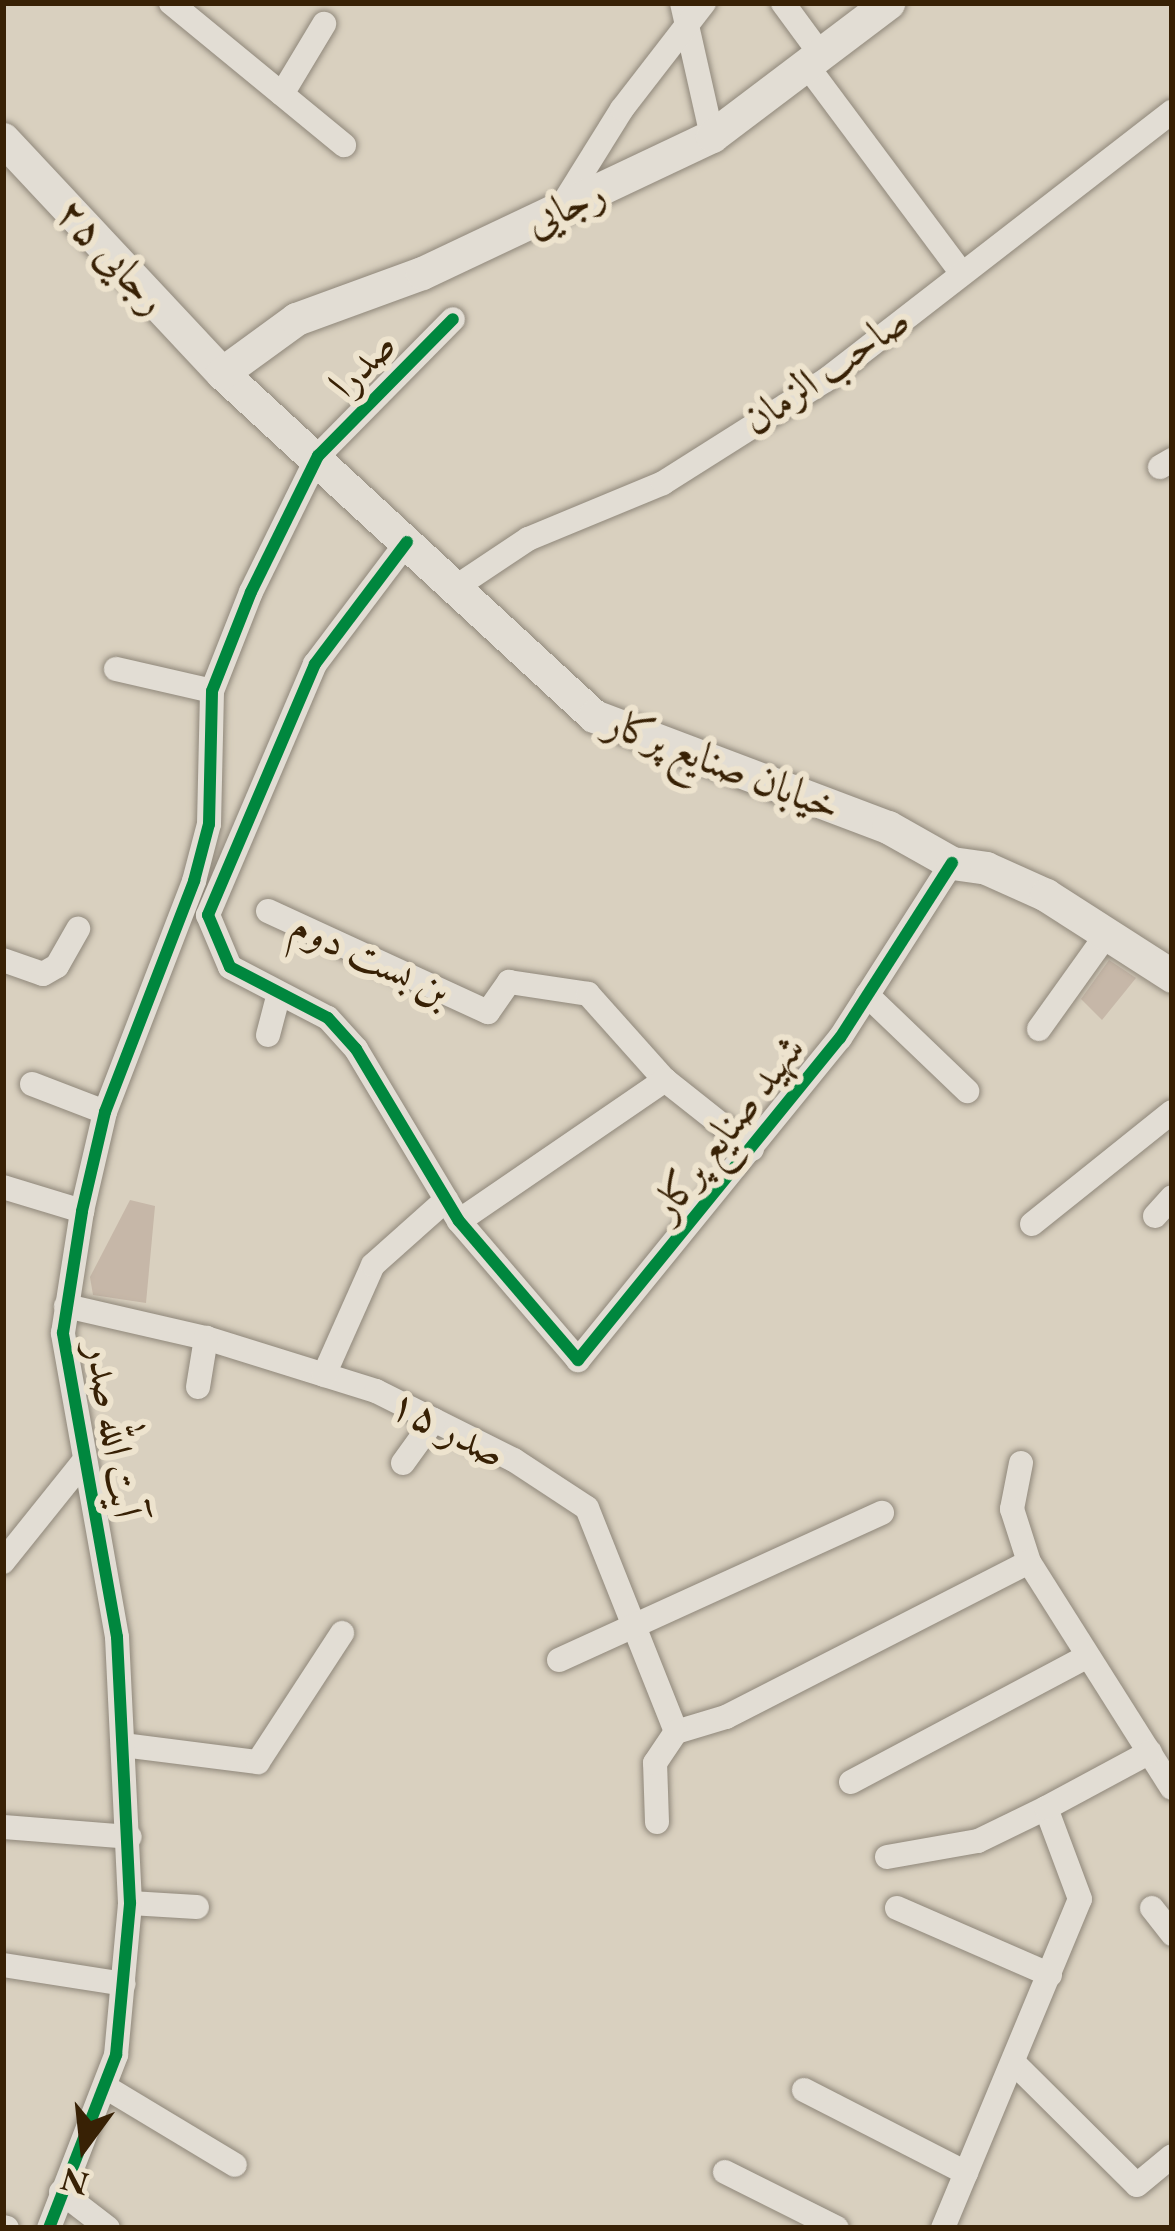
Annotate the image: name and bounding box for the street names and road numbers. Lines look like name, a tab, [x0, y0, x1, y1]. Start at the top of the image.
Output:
street label: رجایی	[517, 167, 613, 247]
street label: رجایی ۲۵	[46, 188, 178, 324]
street label: صاحب الزمان	[733, 294, 919, 446]
street label: صدرا	[318, 320, 406, 408]
street label: خیابان صنایع پرکار	[599, 696, 847, 832]
street label: بن بست دوم	[283, 899, 459, 1017]
street label: شهید صنایع پرکار	[639, 1024, 815, 1230]
street label: آیت الله صدر	[75, 1339, 153, 1521]
street label: صدر ۱۵	[382, 1378, 514, 1478]

